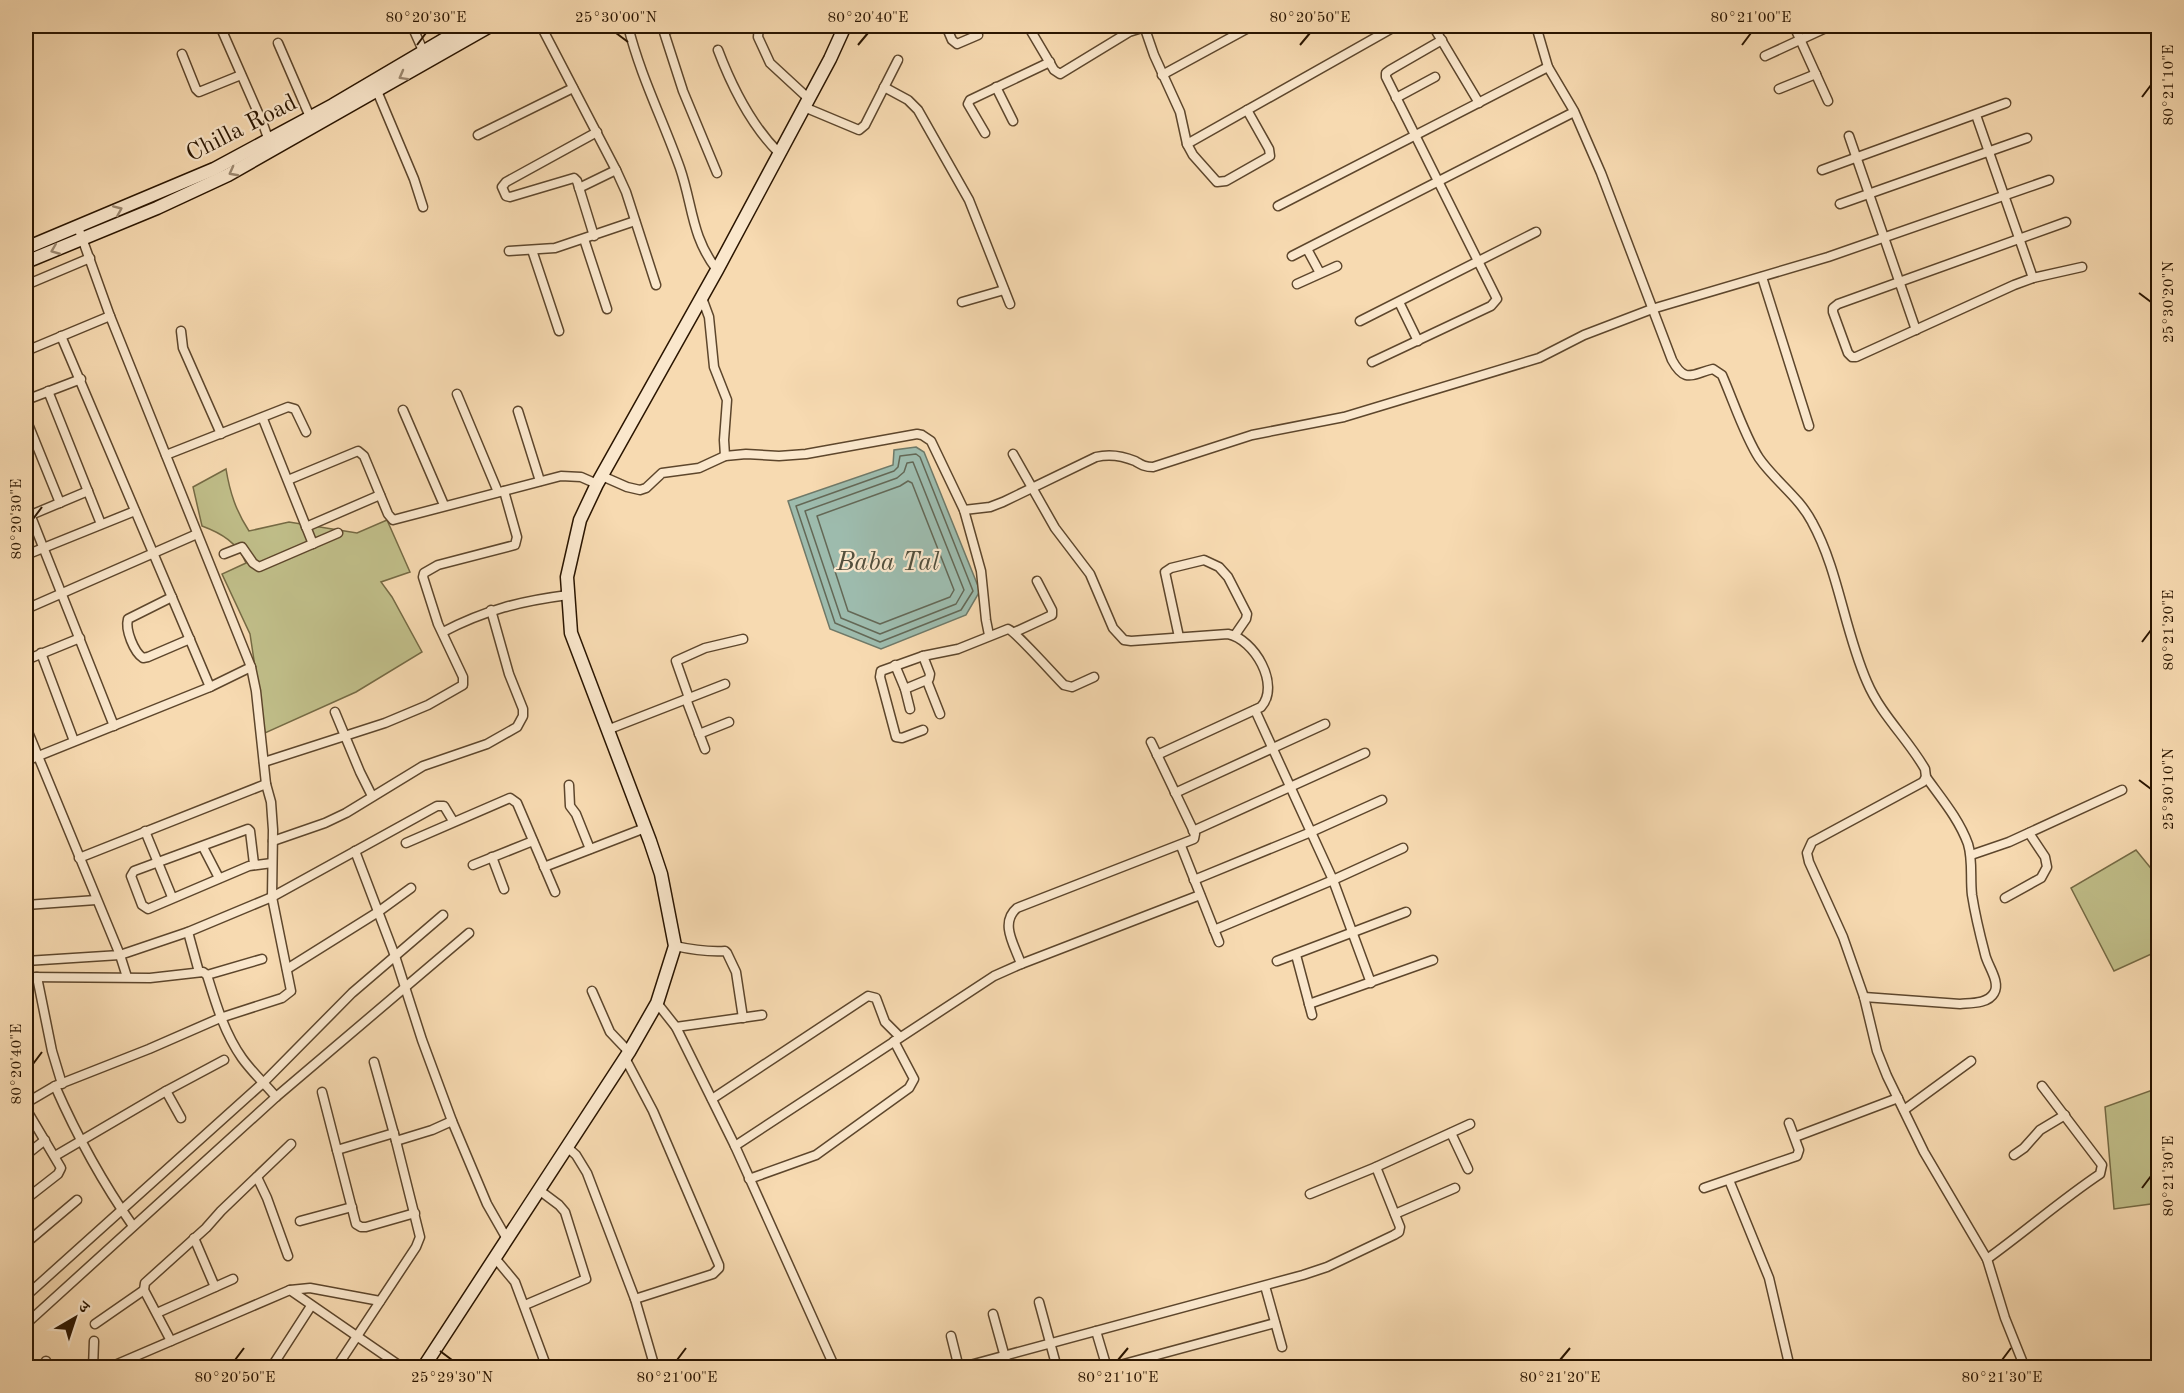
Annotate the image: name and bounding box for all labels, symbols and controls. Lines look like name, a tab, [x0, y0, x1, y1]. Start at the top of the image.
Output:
text: 80°20'30"E	[386, 11, 466, 26]
text: 25°30'00"N	[575, 11, 657, 26]
text: 80°20'40"E	[828, 11, 908, 26]
text: 80°20'50"E	[1270, 11, 1350, 26]
text: 80°21'00"E	[1711, 11, 1791, 26]
text: 80°21'10"E	[2162, 45, 2177, 125]
one-way arrow	[399, 69, 409, 80]
street label: Chilla Road	[183, 91, 301, 167]
one-way arrow	[228, 164, 239, 176]
one-way arrow	[112, 205, 123, 217]
one-way arrow	[50, 243, 61, 255]
text: 25°30'20"N	[2162, 261, 2177, 343]
text: 80°20'30"E	[10, 479, 25, 559]
water label: Baba Tal	[835, 550, 940, 576]
text: 80°21'20"E	[2162, 590, 2177, 670]
text: 25°30'10"N	[2162, 748, 2177, 830]
text: 80°20'40"E	[10, 1024, 25, 1104]
text: 80°21'30"E	[2162, 1136, 2177, 1216]
north arrow	[45, 1288, 105, 1348]
text: उ	[74, 1298, 93, 1318]
text: 80°20'50"E	[195, 1371, 275, 1386]
text: 25°29'30"N	[411, 1371, 493, 1386]
text: 80°21'00"E	[637, 1371, 717, 1386]
text: 80°21'10"E	[1078, 1371, 1158, 1386]
text: 80°21'20"E	[1520, 1371, 1600, 1386]
text: 80°21'30"E	[1962, 1371, 2042, 1386]

